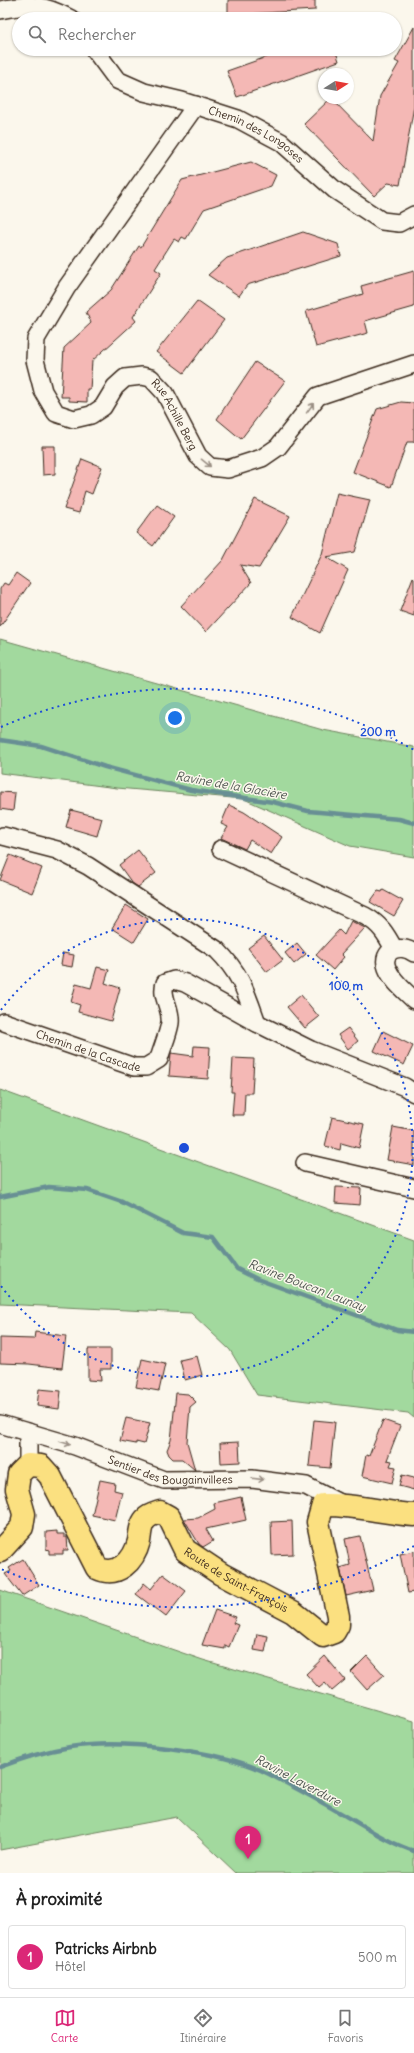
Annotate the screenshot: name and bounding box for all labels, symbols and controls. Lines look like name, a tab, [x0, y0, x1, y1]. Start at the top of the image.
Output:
search box	[12, 12, 402, 56]
icon: search	[26, 23, 48, 45]
text: Rechercher	[58, 25, 136, 44]
north arrow	[318, 68, 354, 104]
street label: Chemin des Longoses	[207, 103, 307, 166]
street label: Rue Achille Berg	[148, 376, 201, 453]
one-way arrow	[306, 402, 314, 413]
one-way arrow	[201, 458, 211, 467]
your location	[165, 708, 185, 728]
text: 200 m	[360, 724, 396, 739]
water label: Ravine de la Glacière	[174, 768, 289, 802]
text: 100 m	[329, 978, 363, 993]
street label: Chemin de la Cascade	[34, 1027, 140, 1074]
centre of rings	[177, 1141, 191, 1155]
water label: Ravine Boucan Launay	[246, 1256, 369, 1315]
one-way arrow	[58, 1440, 71, 1447]
street label: Sentier des Bougainvillees	[106, 1452, 233, 1487]
one-way arrow	[251, 1476, 264, 1483]
street label: Route de Saint-François	[181, 1544, 291, 1615]
water label: Ravine Laverdure	[253, 1751, 345, 1810]
pin: 1	[235, 1826, 261, 1859]
text: À proximité	[16, 1888, 102, 1910]
text: Patricks Airbnb	[55, 1939, 157, 1958]
text: 1	[27, 1949, 33, 1966]
text: 500 m	[358, 1949, 397, 1966]
text: Hôtel	[55, 1958, 86, 1975]
tab: Carte	[51, 2007, 78, 2045]
tab: Itinéraire	[180, 2007, 226, 2045]
tab: Favoris	[328, 2007, 363, 2045]

